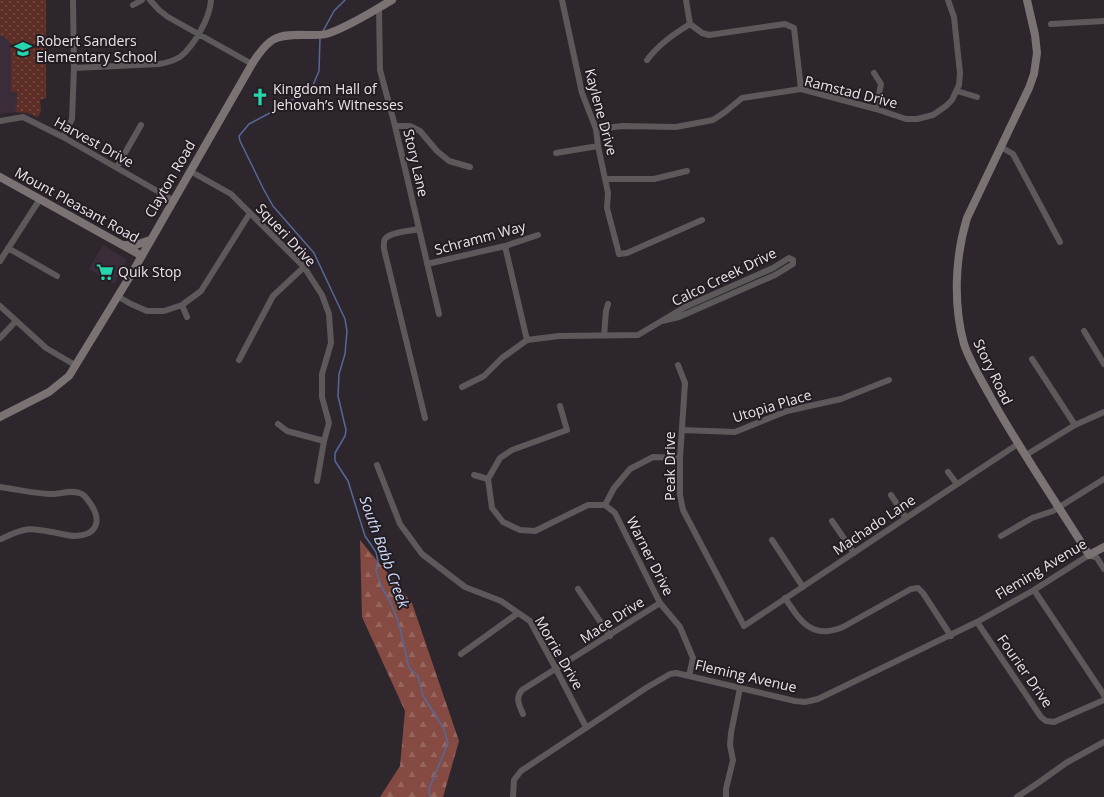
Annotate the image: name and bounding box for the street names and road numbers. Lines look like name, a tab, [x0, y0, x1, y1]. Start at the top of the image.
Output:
street label: Kaylene Drive	[581, 66, 622, 157]
street label: Ramstad Drive	[803, 71, 900, 112]
street label: Harvest Drive	[51, 112, 138, 171]
street label: Story Lane	[399, 127, 434, 199]
street label: Clayton Road	[140, 137, 199, 221]
street label: Mount Pleasant Road	[12, 162, 143, 247]
street label: Squeri Drive	[252, 199, 321, 270]
street label: Schramm Way	[432, 216, 529, 259]
street label: Calco Creek Drive	[668, 243, 779, 310]
street label: Story Road	[969, 336, 1018, 408]
street label: Utopia Place	[730, 384, 814, 427]
street label: Peak Drive	[660, 431, 679, 501]
street label: Machado Lane	[829, 490, 919, 559]
street label: Warner Drive	[622, 513, 679, 599]
street label: Fleming Avenue	[991, 534, 1090, 603]
street label: Mace Drive	[576, 592, 648, 647]
street label: Morrie Drive	[531, 613, 588, 693]
street label: Fourier Drive	[993, 630, 1058, 711]
street label: Fleming Avenue	[693, 655, 799, 696]

